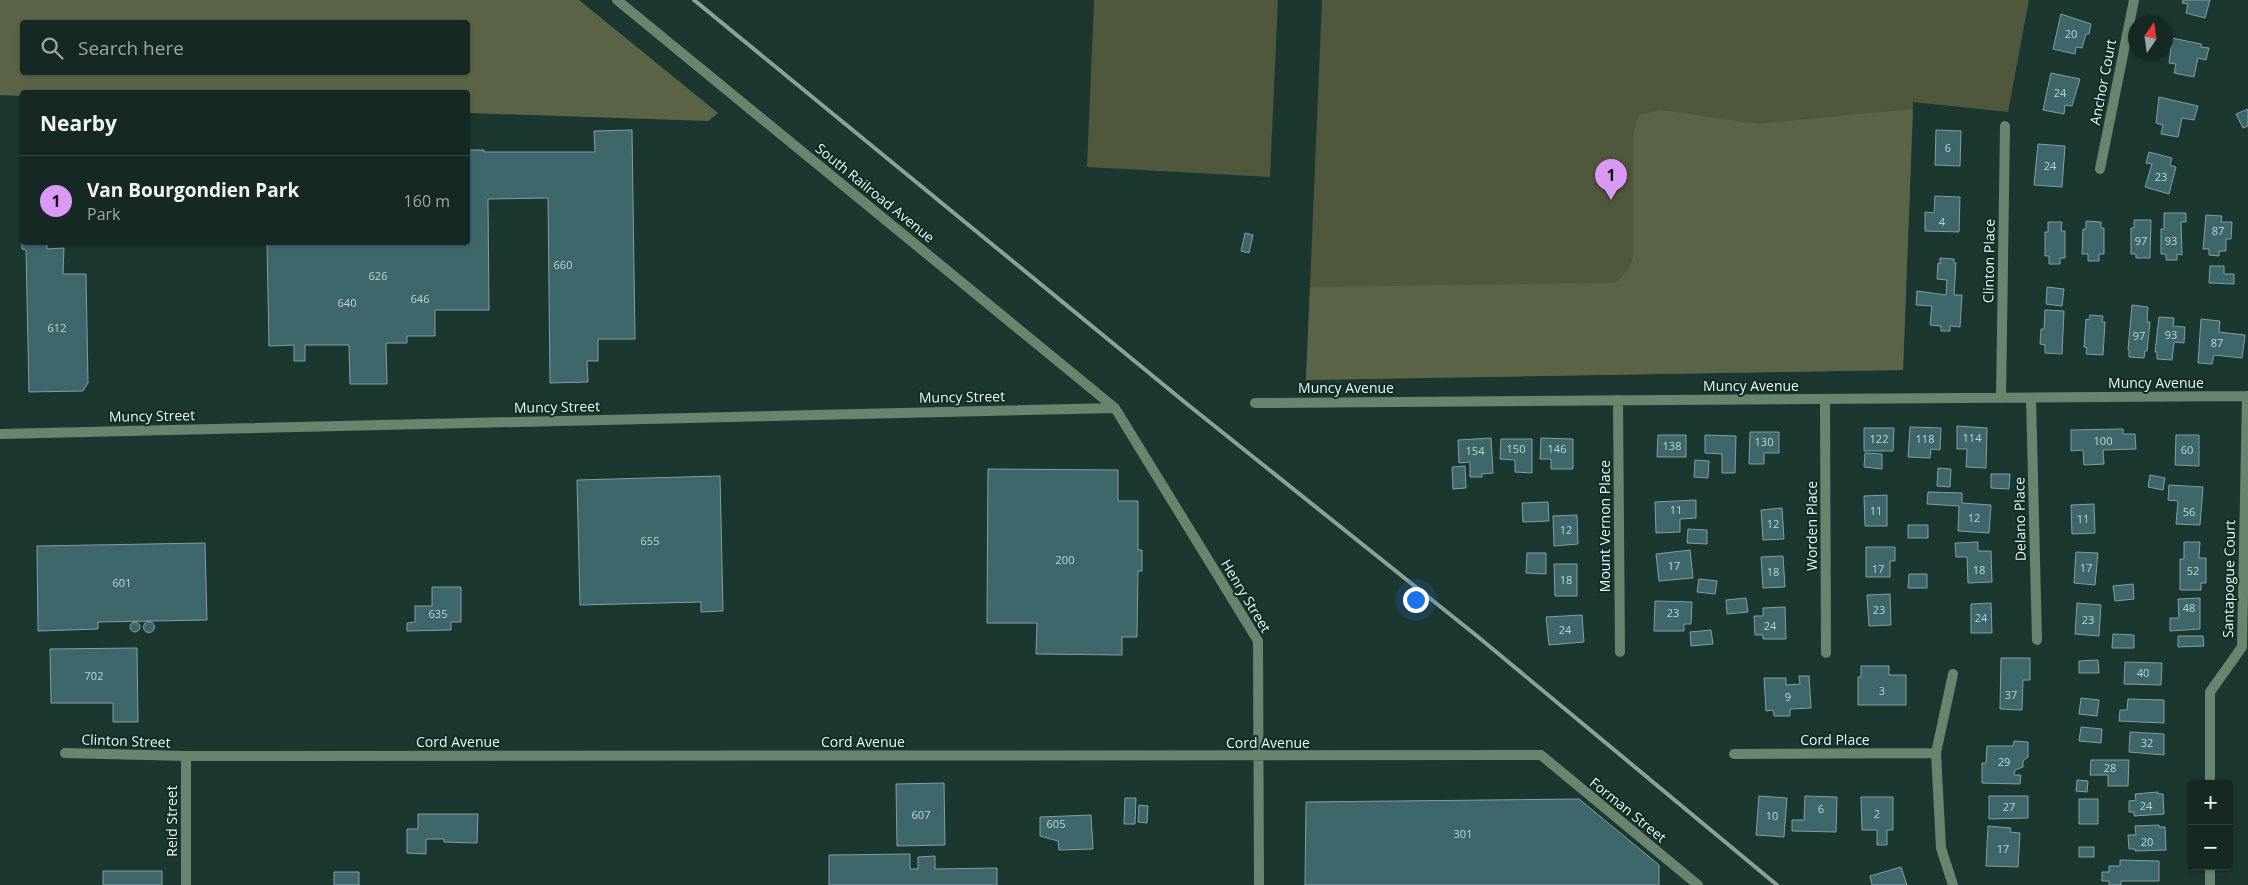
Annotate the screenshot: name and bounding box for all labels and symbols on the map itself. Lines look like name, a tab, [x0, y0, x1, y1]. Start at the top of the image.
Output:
north arrow	[2128, 15, 2173, 60]
house number: 20	[2065, 26, 2077, 41]
street label: Anchor Court	[2085, 37, 2120, 126]
house number: 24	[2054, 85, 2067, 100]
street label: South Railroad Avenue	[812, 139, 939, 247]
house number: 6	[1945, 140, 1951, 155]
house number: 24	[2044, 158, 2057, 173]
pin: 1	[1595, 159, 1627, 200]
house number: 23	[2155, 169, 2167, 184]
house number: 4	[1939, 214, 1946, 229]
street label: Clinton Place	[1978, 218, 1999, 303]
house number: 87	[2212, 223, 2224, 238]
house number: 97	[2135, 233, 2147, 248]
house number: 93	[2165, 233, 2177, 248]
house number: 660	[554, 257, 572, 272]
house number: 626	[369, 268, 387, 283]
house number: 646	[411, 291, 429, 306]
house number: 640	[338, 295, 356, 310]
house number: 612	[48, 320, 66, 335]
house number: 93	[2165, 327, 2177, 342]
house number: 97	[2133, 328, 2145, 343]
house number: 87	[2211, 335, 2223, 350]
street label: Muncy Avenue	[2108, 373, 2204, 392]
street label: Muncy Avenue	[1703, 376, 1799, 395]
street label: Muncy Avenue	[1298, 378, 1394, 397]
street label: Muncy Street	[919, 386, 1005, 407]
street label: Muncy Street	[514, 396, 600, 417]
street label: Muncy Street	[109, 405, 195, 426]
house number: 114	[1963, 430, 1982, 445]
house number: 122	[1870, 431, 1888, 446]
house number: 118	[1916, 431, 1934, 446]
house number: 100	[2094, 433, 2112, 448]
house number: 130	[1755, 434, 1773, 449]
house number: 138	[1663, 438, 1681, 453]
house number: 150	[1507, 441, 1525, 456]
house number: 146	[1548, 441, 1566, 456]
house number: 60	[2181, 442, 2193, 457]
house number: 154	[1466, 443, 1485, 458]
street label: Mount Vernon Place	[1595, 460, 1614, 592]
street label: Delano Place	[2009, 477, 2030, 561]
street label: Worden Place	[1802, 481, 1821, 571]
house number: 11	[1670, 502, 1682, 517]
house number: 11	[1870, 503, 1882, 518]
house number: 56	[2183, 504, 2195, 519]
house number: 12	[1968, 510, 1980, 525]
house number: 11	[2077, 511, 2089, 526]
house number: 12	[1767, 516, 1779, 531]
street label: Santapogue Court	[2218, 520, 2239, 638]
house number: 12	[1560, 522, 1572, 537]
house number: 655	[641, 533, 659, 548]
house number: 200	[1056, 552, 1074, 567]
street label: Henry Street	[1217, 556, 1276, 636]
house number: 17	[1668, 558, 1680, 573]
house number: 17	[2080, 560, 2092, 575]
house number: 17	[1872, 561, 1884, 576]
house number: 18	[1973, 562, 1985, 577]
house number: 52	[2187, 563, 2199, 578]
house number: 18	[1767, 564, 1779, 579]
house number: 18	[1560, 572, 1572, 587]
house number: 601	[113, 575, 131, 590]
your location	[1403, 587, 1429, 613]
house number: 48	[2183, 600, 2195, 615]
house number: 23	[1873, 602, 1885, 617]
house number: 23	[1667, 605, 1679, 620]
house number: 635	[429, 606, 447, 621]
house number: 24	[1975, 610, 1988, 625]
house number: 23	[2082, 612, 2094, 627]
house number: 24	[1764, 618, 1777, 633]
house number: 24	[1559, 622, 1572, 637]
house number: 40	[2137, 665, 2149, 680]
house number: 702	[85, 668, 103, 683]
house number: 3	[1879, 683, 1885, 698]
house number: 37	[2005, 687, 2017, 702]
house number: 9	[1785, 689, 1791, 704]
street label: Clinton Street	[81, 729, 171, 752]
street label: Cord Place	[1800, 730, 1870, 749]
street label: Cord Avenue	[416, 732, 500, 751]
street label: Cord Avenue	[821, 732, 905, 751]
street label: Cord Avenue	[1226, 733, 1310, 752]
house number: 32	[2141, 735, 2153, 750]
house number: 29	[1998, 754, 2010, 769]
house number: 28	[2104, 760, 2116, 775]
street label: Forman Street	[1586, 773, 1671, 846]
street label: Reid Street	[162, 785, 181, 857]
house number: 24	[2140, 798, 2153, 813]
house number: 27	[2003, 799, 2015, 814]
house number: 6	[1818, 801, 1824, 816]
house number: 2	[1874, 806, 1880, 821]
house number: 607	[912, 807, 930, 822]
house number: 10	[1766, 808, 1778, 823]
house number: 605	[1047, 816, 1065, 831]
house number: 301	[1454, 826, 1472, 841]
house number: 20	[2141, 834, 2153, 849]
house number: 17	[1997, 841, 2009, 856]

